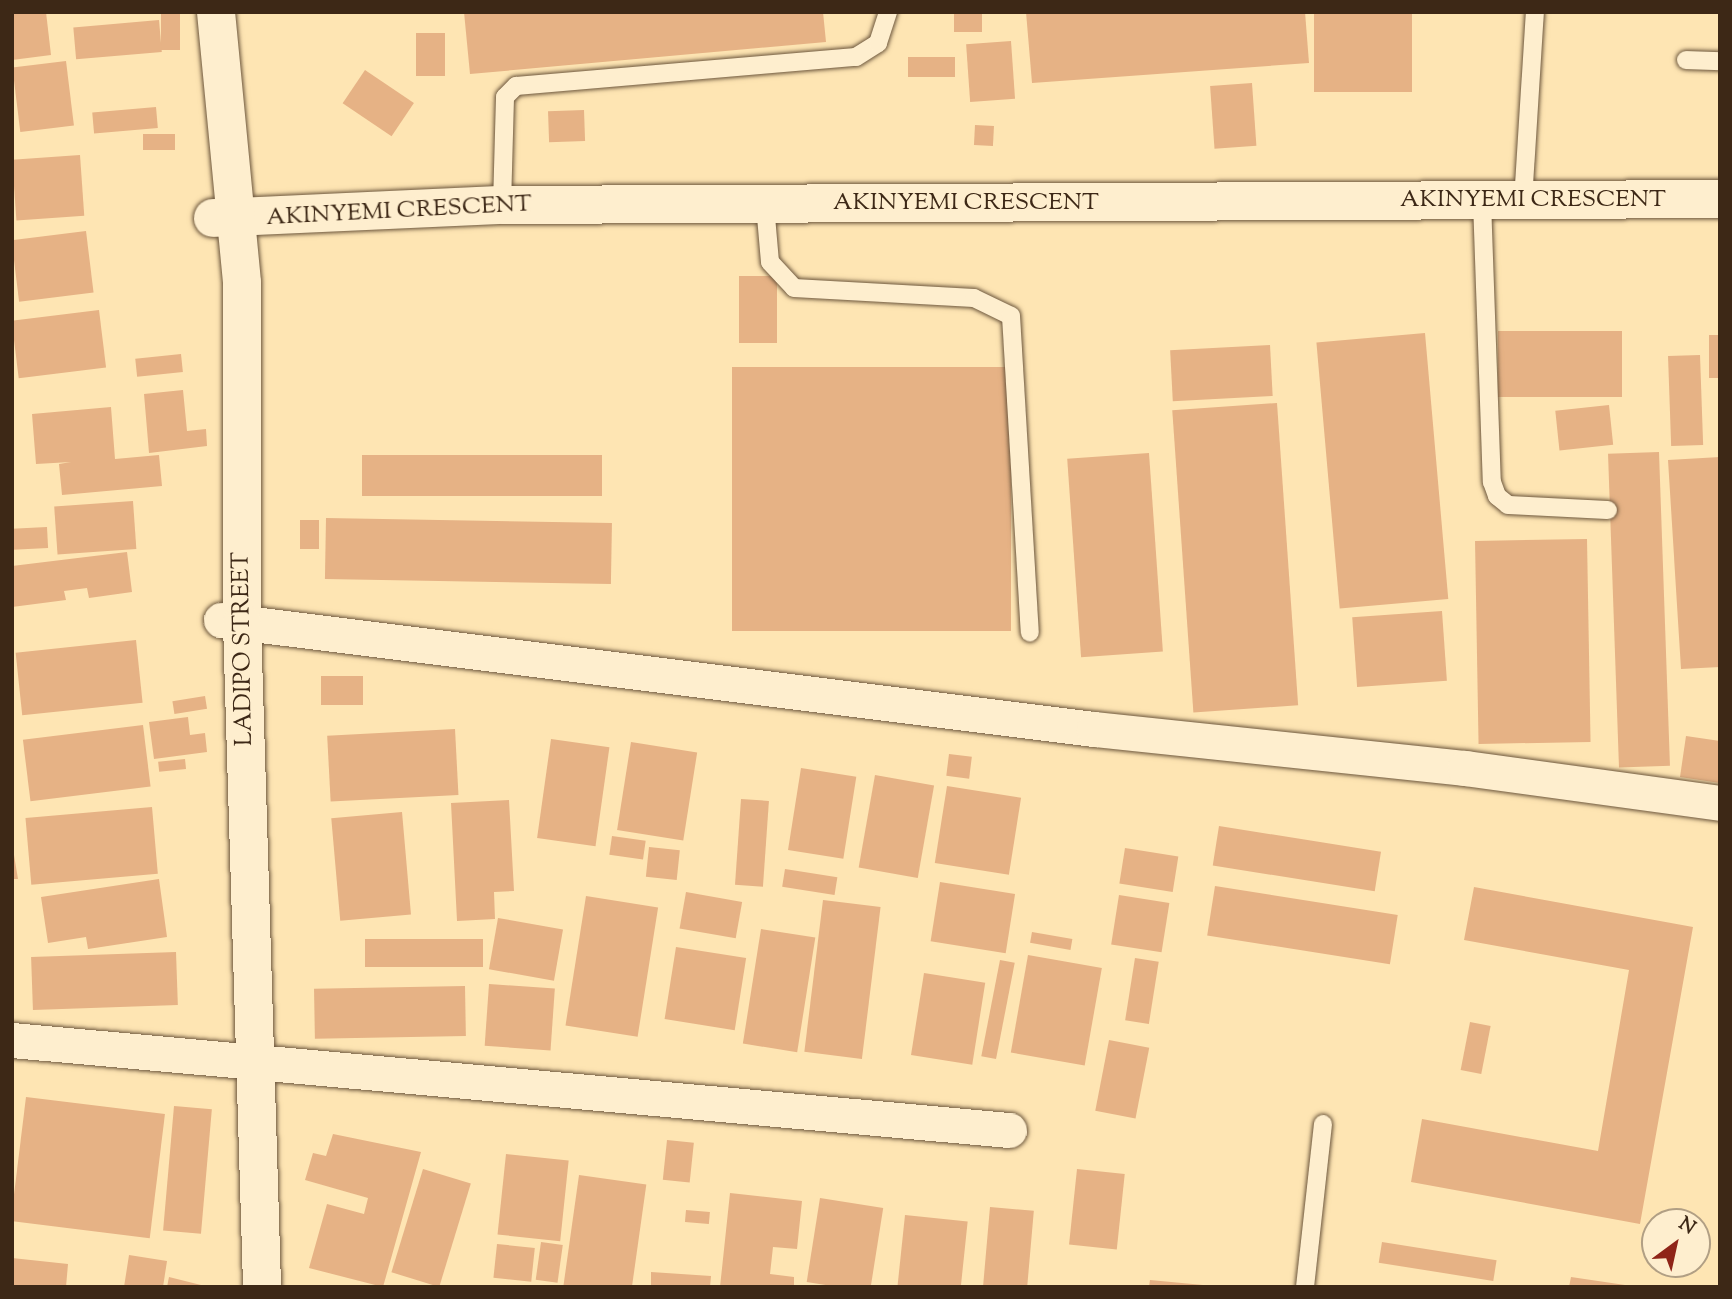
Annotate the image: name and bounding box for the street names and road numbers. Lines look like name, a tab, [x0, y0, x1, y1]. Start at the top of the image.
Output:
street label: AKINYEMI CRESCENT	[1400, 187, 1666, 215]
street label: AKINYEMI CRESCENT	[833, 190, 1099, 218]
street label: AKINYEMI CRESCENT	[266, 191, 532, 233]
street label: LADIPO STREET	[228, 552, 260, 746]

